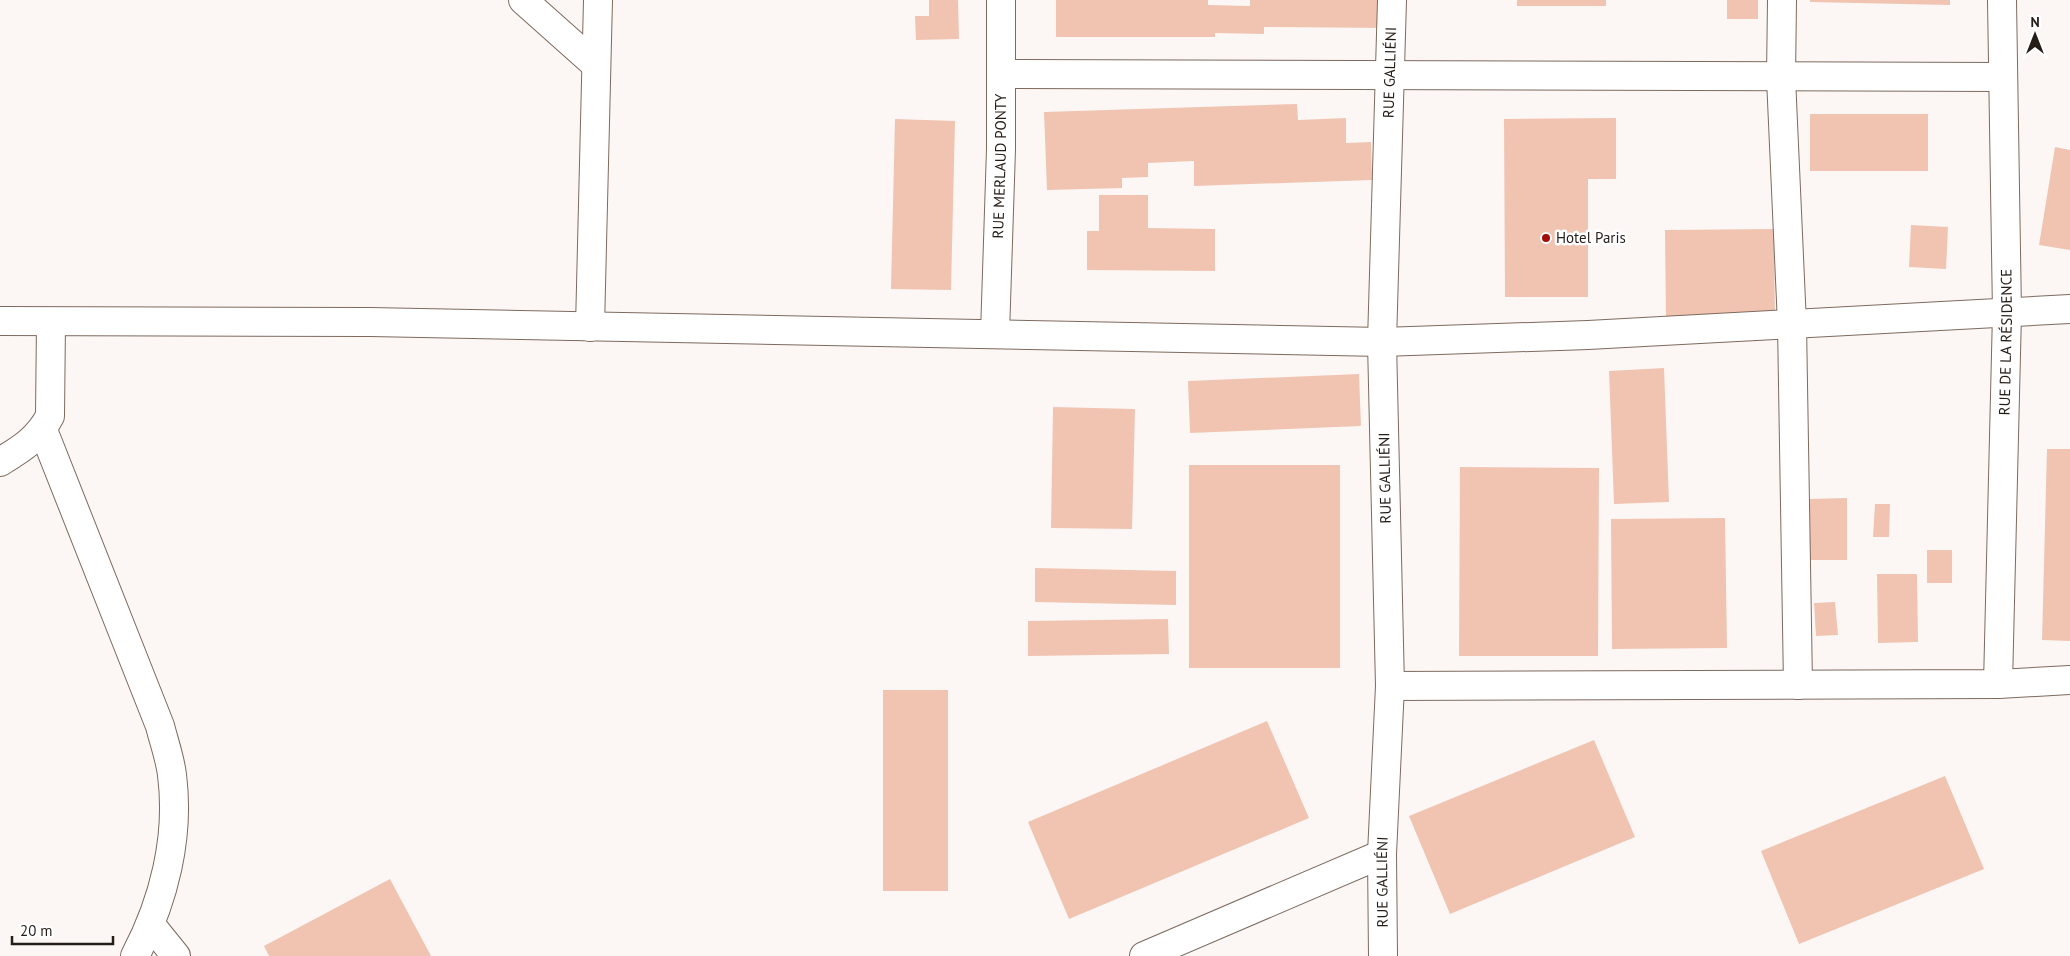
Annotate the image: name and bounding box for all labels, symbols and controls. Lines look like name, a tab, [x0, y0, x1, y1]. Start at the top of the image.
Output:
north arrow	[2010, 10, 2060, 60]
text: N	[2030, 13, 2040, 31]
street label: RUE GALLIÉNI	[1379, 27, 1400, 118]
street label: RUE MERLAUD PONTY	[988, 93, 1010, 239]
place label: Hotel Paris	[1556, 228, 1626, 247]
marker: Hotel Paris	[1540, 232, 1552, 244]
street label: RUE DE LA RÉSIDENCE	[1995, 269, 2016, 416]
street label: RUE GALLIÉNI	[1374, 432, 1395, 524]
street label: RUE GALLIÉNI	[1372, 836, 1392, 928]
scale bar	[12, 914, 114, 946]
text: 20 m	[20, 921, 53, 940]

